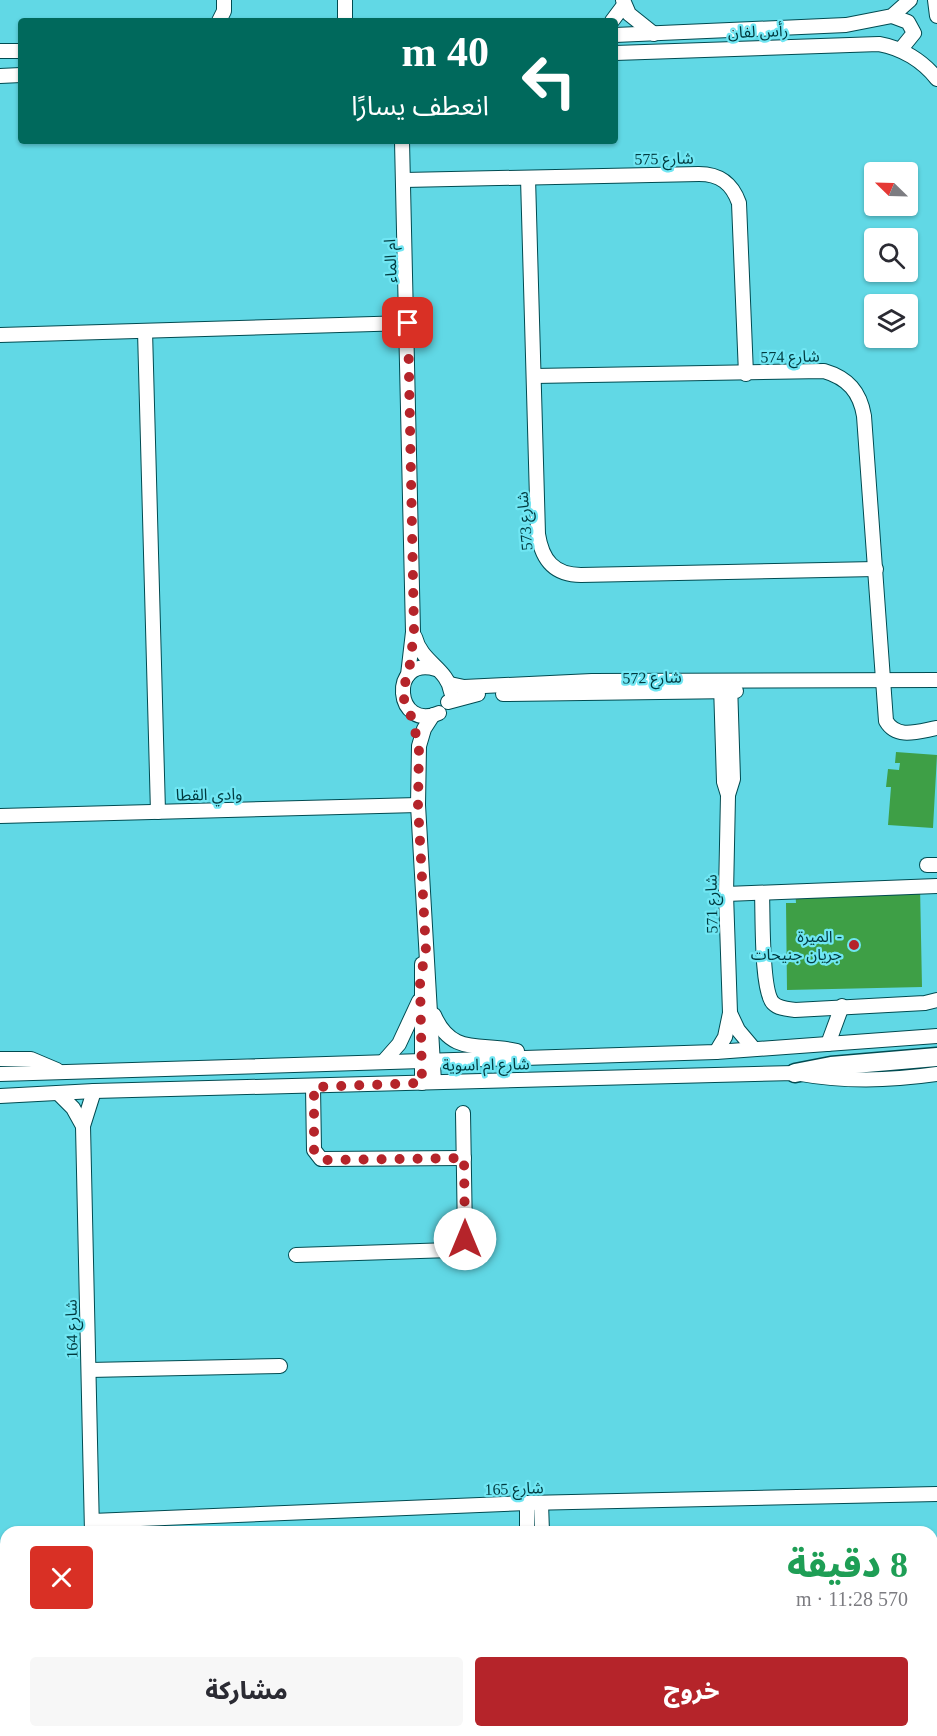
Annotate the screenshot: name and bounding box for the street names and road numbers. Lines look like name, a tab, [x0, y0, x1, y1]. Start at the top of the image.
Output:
street label: رأس لفان	[728, 21, 788, 42]
street label: شارع 575	[634, 149, 694, 172]
street label: ام الماء	[381, 239, 404, 283]
street label: شارع 574	[760, 347, 820, 370]
street label: شارع 573	[513, 490, 540, 551]
street label: شارع 572	[622, 668, 682, 691]
street label: وادي القطا	[176, 785, 243, 807]
street label: شارع 571	[702, 874, 725, 934]
street label: شارع ام اسوية	[442, 1055, 530, 1078]
street label: شارع 164	[62, 1299, 85, 1359]
street label: شارع 165	[484, 1479, 544, 1502]

